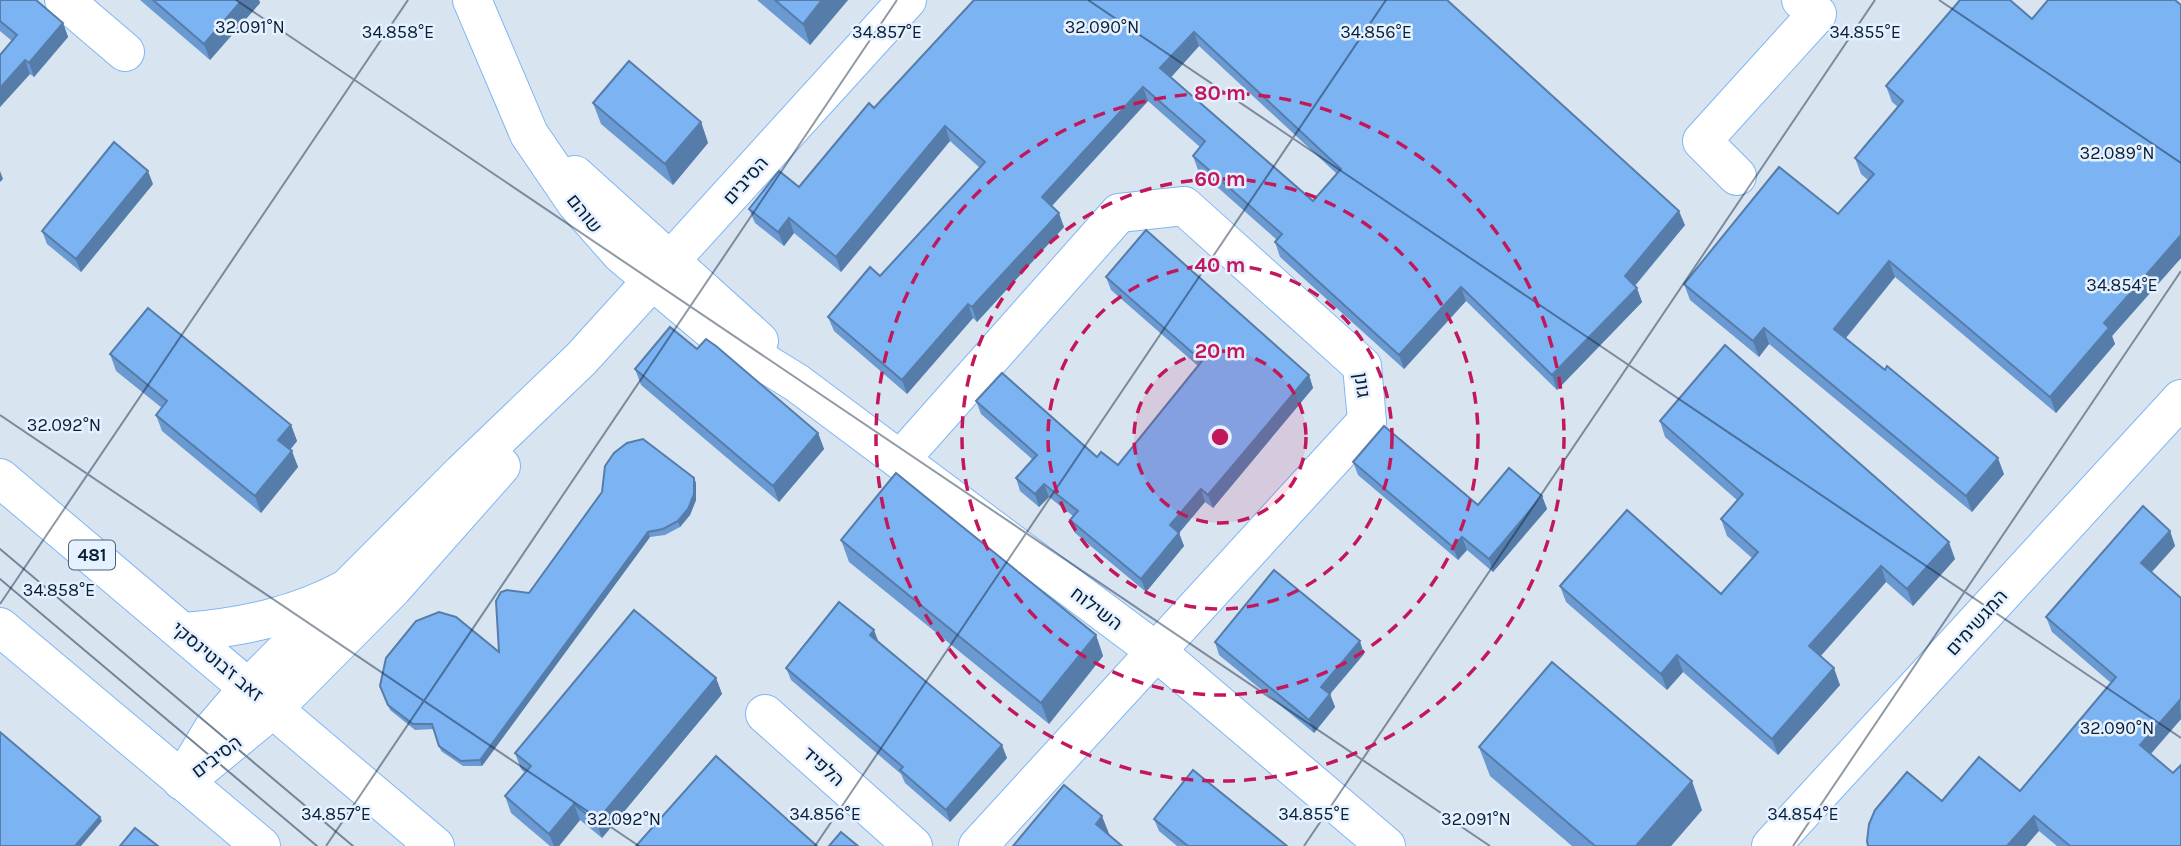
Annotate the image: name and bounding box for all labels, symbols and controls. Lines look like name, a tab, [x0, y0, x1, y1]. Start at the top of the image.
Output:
text: 32.091°N	[215, 16, 285, 38]
text: 32.090°N	[1065, 16, 1139, 38]
text: 34.858°E	[362, 21, 434, 43]
text: 34.857°E	[852, 21, 922, 43]
text: 34.856°E	[1340, 21, 1412, 43]
text: 34.855°E	[1829, 21, 1901, 43]
text: 80 m	[1194, 81, 1246, 105]
text: 32.089°N	[2080, 142, 2154, 164]
street label: הסיבים	[719, 152, 773, 209]
text: 60 m	[1194, 167, 1246, 191]
street label: שוהם	[562, 190, 607, 238]
text: 40 m	[1194, 253, 1246, 277]
text: 34.854°E	[2086, 274, 2158, 296]
text: 20 m	[1194, 339, 1246, 363]
street label: גונן	[1349, 371, 1375, 399]
text: 32.092°N	[27, 414, 101, 436]
centre of rings	[1208, 425, 1232, 449]
road number: 481	[69, 540, 115, 570]
text: 34.858°E	[23, 579, 95, 601]
street label: השילוח	[1066, 582, 1127, 635]
street label: המגשימים	[1941, 585, 2012, 660]
street label: זאב ז'בוטינסקי	[167, 617, 268, 706]
text: 32.090°N	[2080, 717, 2154, 739]
street label: הסיבים	[187, 731, 246, 783]
street label: הלפיד	[798, 742, 849, 791]
text: 34.857°E	[301, 803, 371, 825]
text: 34.856°E	[789, 803, 861, 825]
text: 34.855°E	[1278, 803, 1350, 825]
text: 34.854°E	[1767, 803, 1839, 825]
text: 32.092°N	[587, 808, 661, 830]
text: 32.091°N	[1441, 808, 1511, 830]

